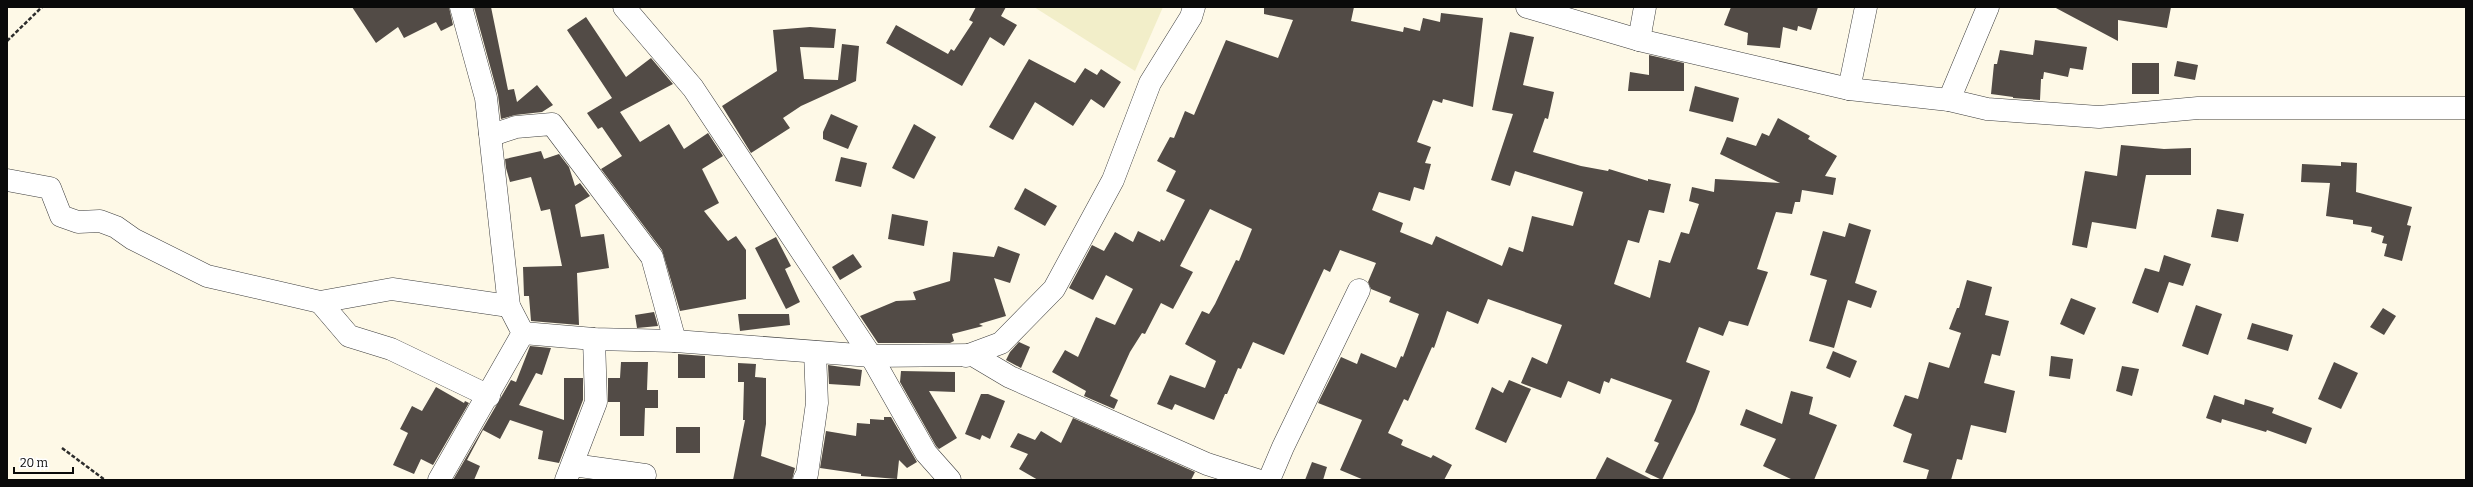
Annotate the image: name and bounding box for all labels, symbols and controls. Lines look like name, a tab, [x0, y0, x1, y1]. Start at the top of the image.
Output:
scale bar	[14, 449, 73, 475]
text: 20 m	[20, 456, 49, 470]

